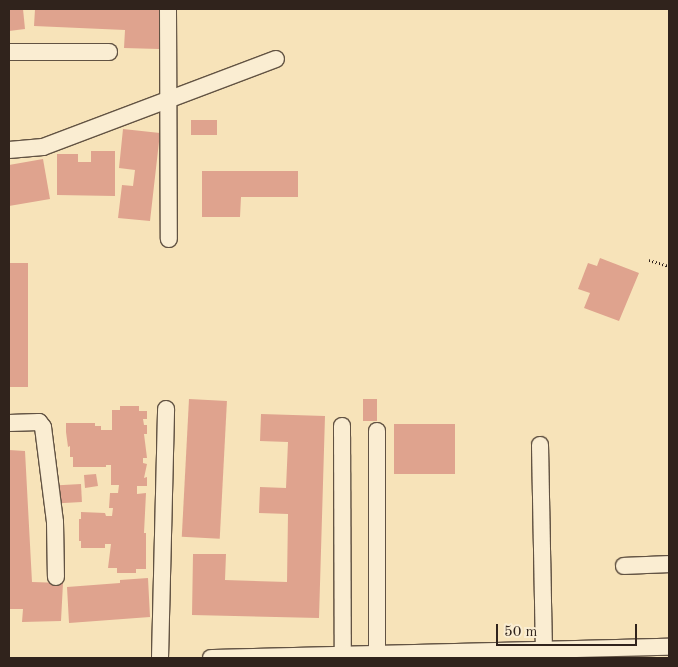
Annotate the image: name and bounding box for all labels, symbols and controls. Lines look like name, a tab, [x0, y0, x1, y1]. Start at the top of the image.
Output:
scale bar	[498, 614, 639, 646]
text: 50 m	[504, 625, 538, 640]

